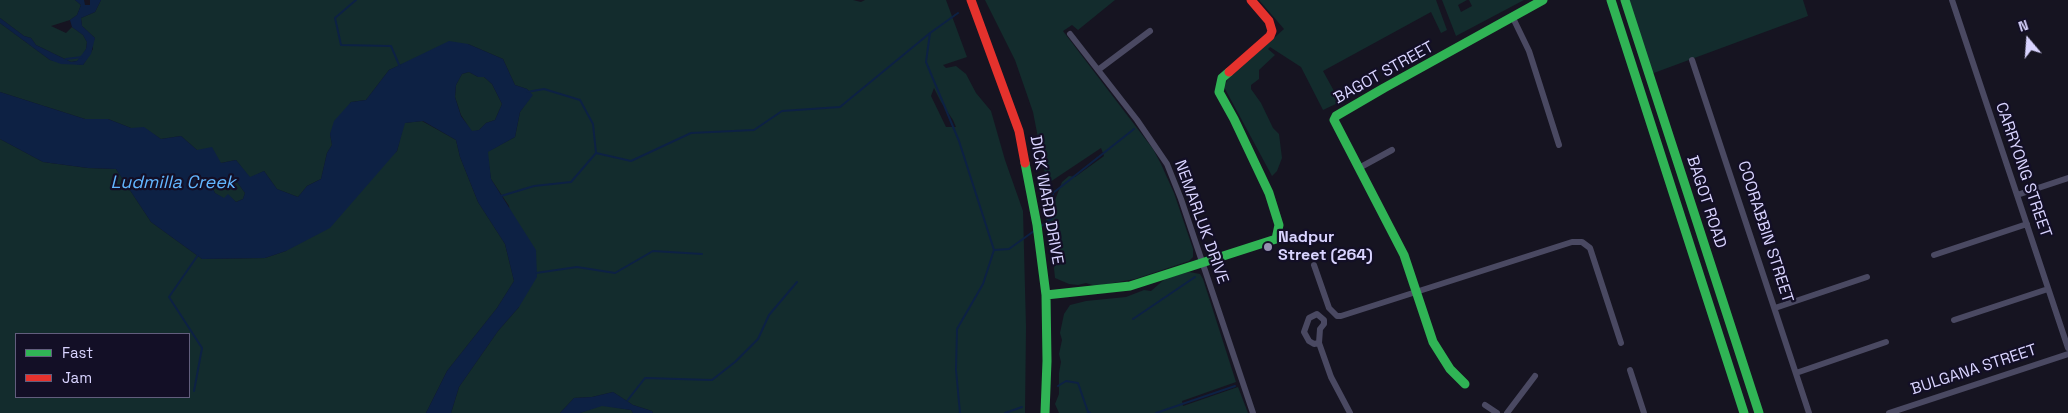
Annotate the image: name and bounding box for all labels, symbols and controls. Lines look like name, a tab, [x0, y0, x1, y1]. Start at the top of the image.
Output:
north arrow	[2003, 15, 2053, 65]
text: N	[2016, 16, 2031, 36]
street label: BAGOT STREET	[1331, 38, 1437, 108]
street label: CARRYONG STREET	[1991, 100, 2055, 240]
street label: DICK WARD DRIVE	[1025, 134, 1067, 266]
street label: BAGOT ROAD	[1682, 153, 1730, 251]
street label: NEMARLUK DRIVE	[1170, 158, 1232, 286]
street label: COORABBIN STREET	[1733, 159, 1797, 305]
water label: Ludmilla Creek	[110, 172, 236, 194]
place label: Nadpur Street (264)	[1278, 228, 1373, 266]
marker: Nadpur Street (264)	[1262, 241, 1274, 253]
legend	[15, 333, 190, 398]
street label: BULGANA STREET	[1909, 341, 2039, 399]
text: Fast	[62, 343, 93, 362]
text: Jam	[62, 368, 92, 387]

